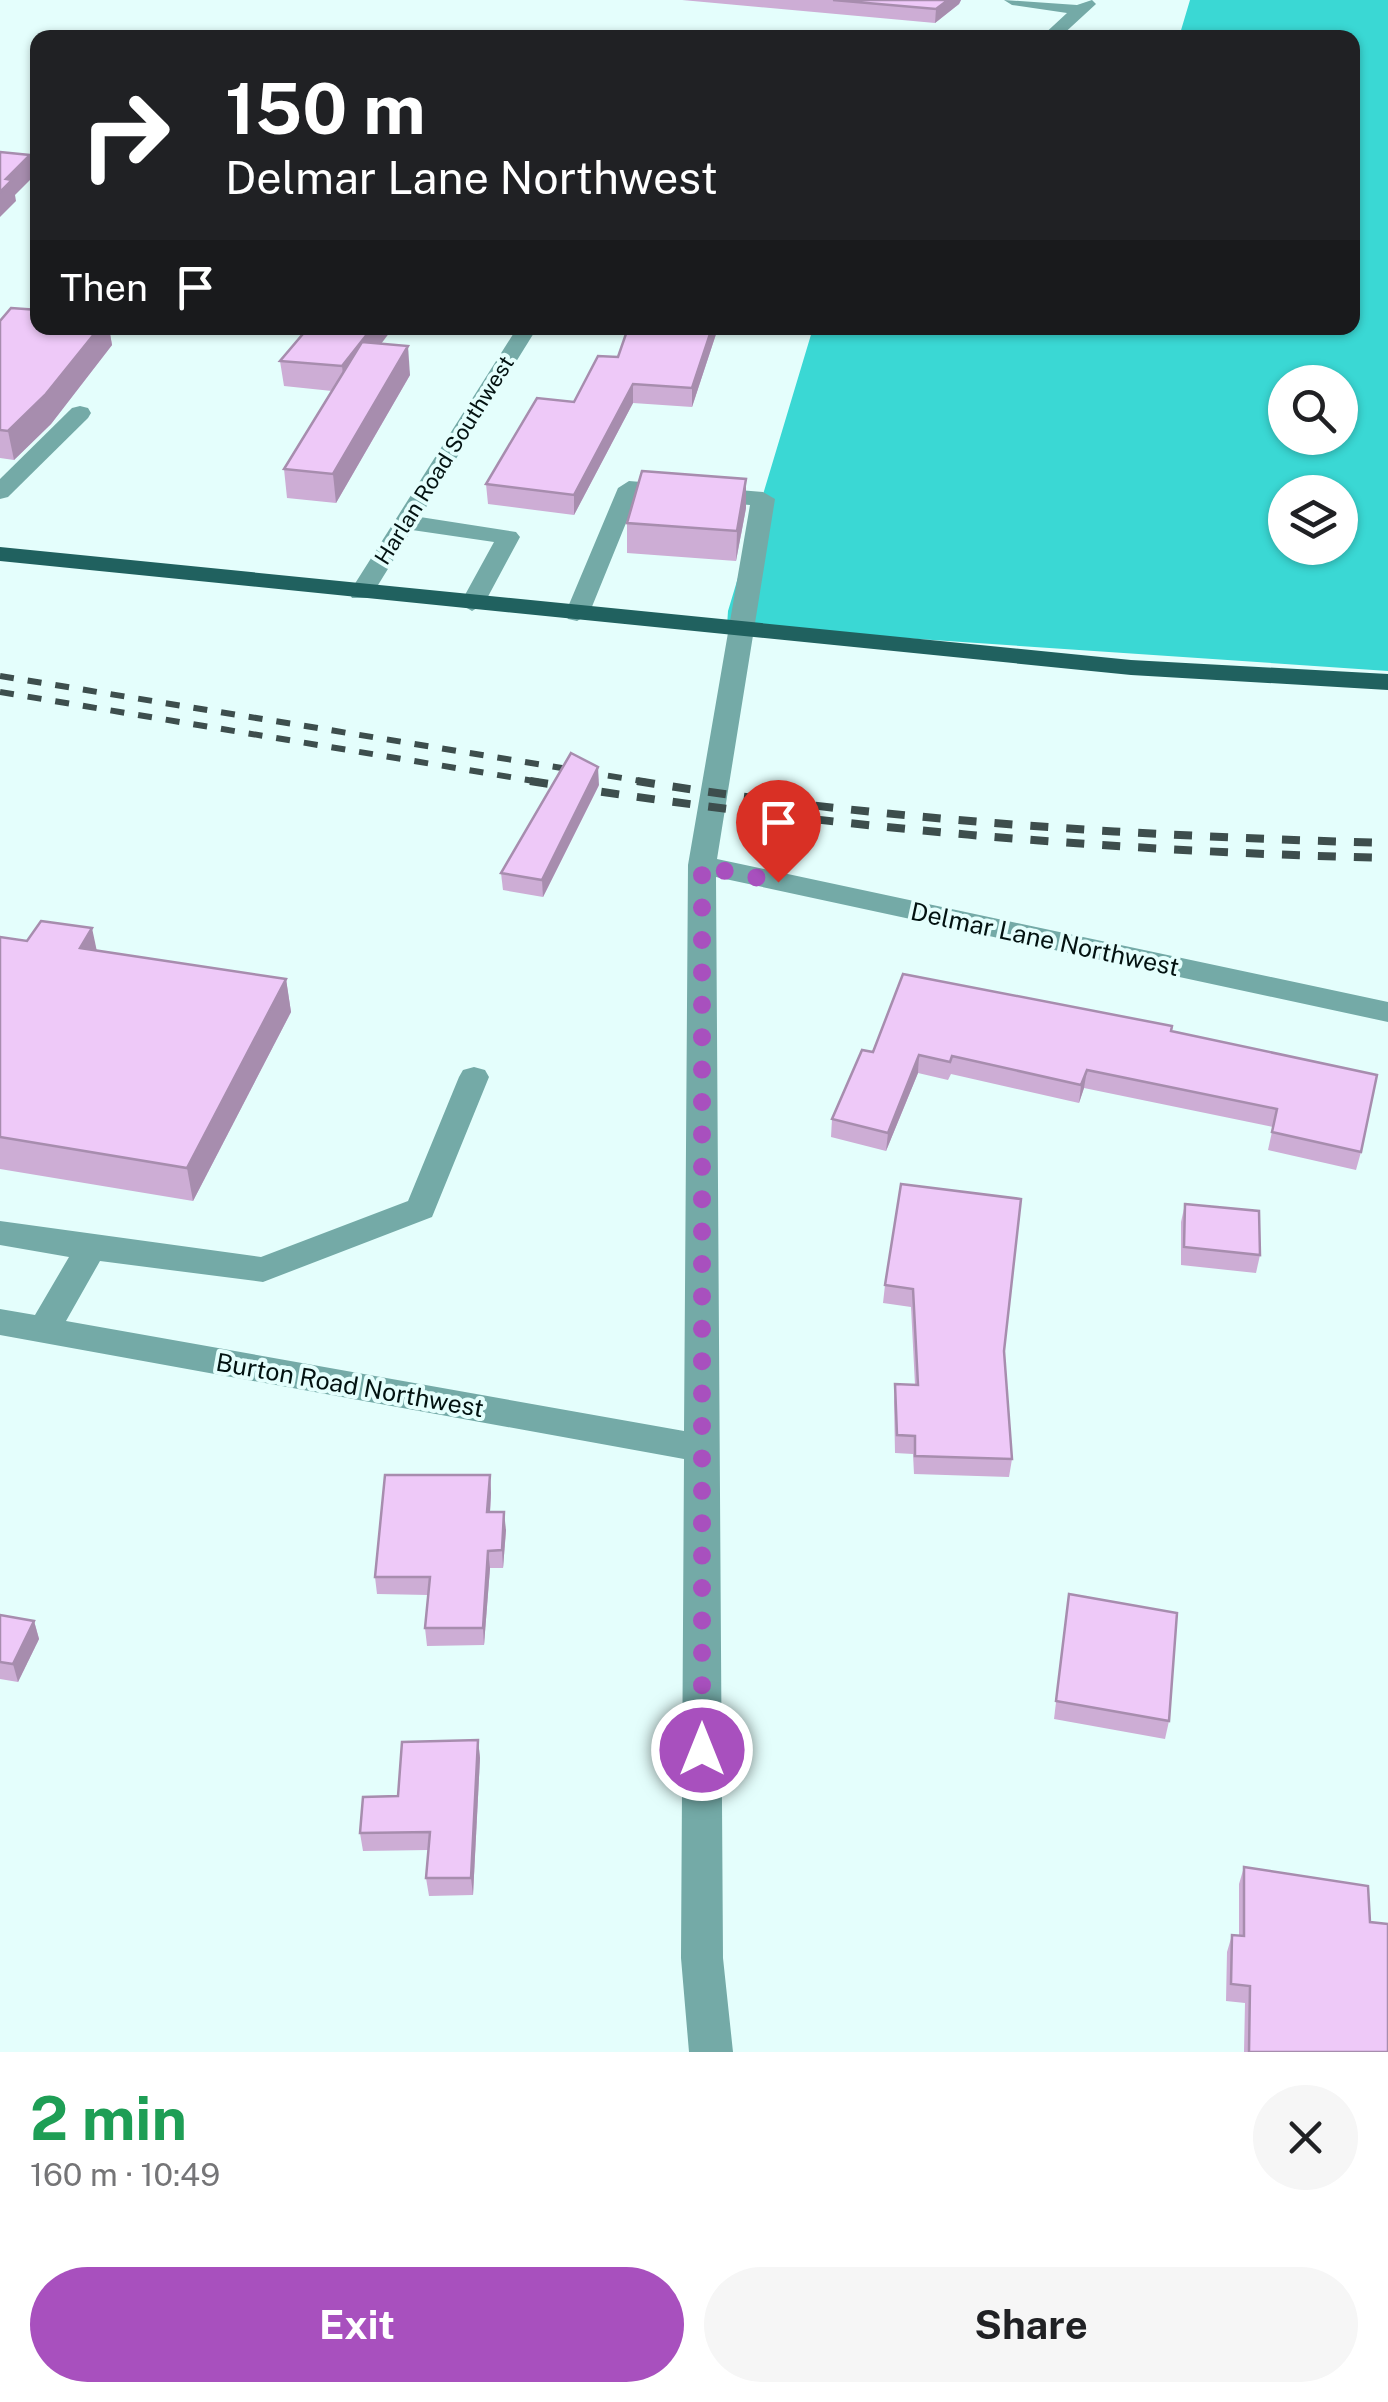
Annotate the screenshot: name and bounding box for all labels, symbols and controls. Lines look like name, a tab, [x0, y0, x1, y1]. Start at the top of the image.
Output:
text: 150 m	[225, 67, 426, 150]
icon: right	[60, 70, 190, 200]
text: Delmar Lane Northwest	[225, 151, 718, 204]
icon: arrive	[168, 260, 223, 315]
text: Then	[60, 265, 148, 310]
street label: Harlan Road Southwest	[369, 351, 519, 569]
map controls	[1268, 365, 1358, 565]
button: search	[1268, 365, 1358, 455]
button: layers	[1268, 475, 1358, 565]
pin	[736, 780, 821, 883]
icon: arrive	[751, 795, 806, 850]
street label: Delmar Lane Northwest	[908, 896, 1182, 982]
street label: Burton Road Northwest	[214, 1347, 486, 1423]
position arrow	[650, 1698, 754, 1802]
text: 2 min	[30, 2083, 187, 2154]
button: close	[1253, 2085, 1358, 2190]
text: 160 m · 10:49	[30, 2156, 220, 2193]
button: Exit	[30, 2267, 684, 2382]
button: Share	[704, 2267, 1358, 2382]

